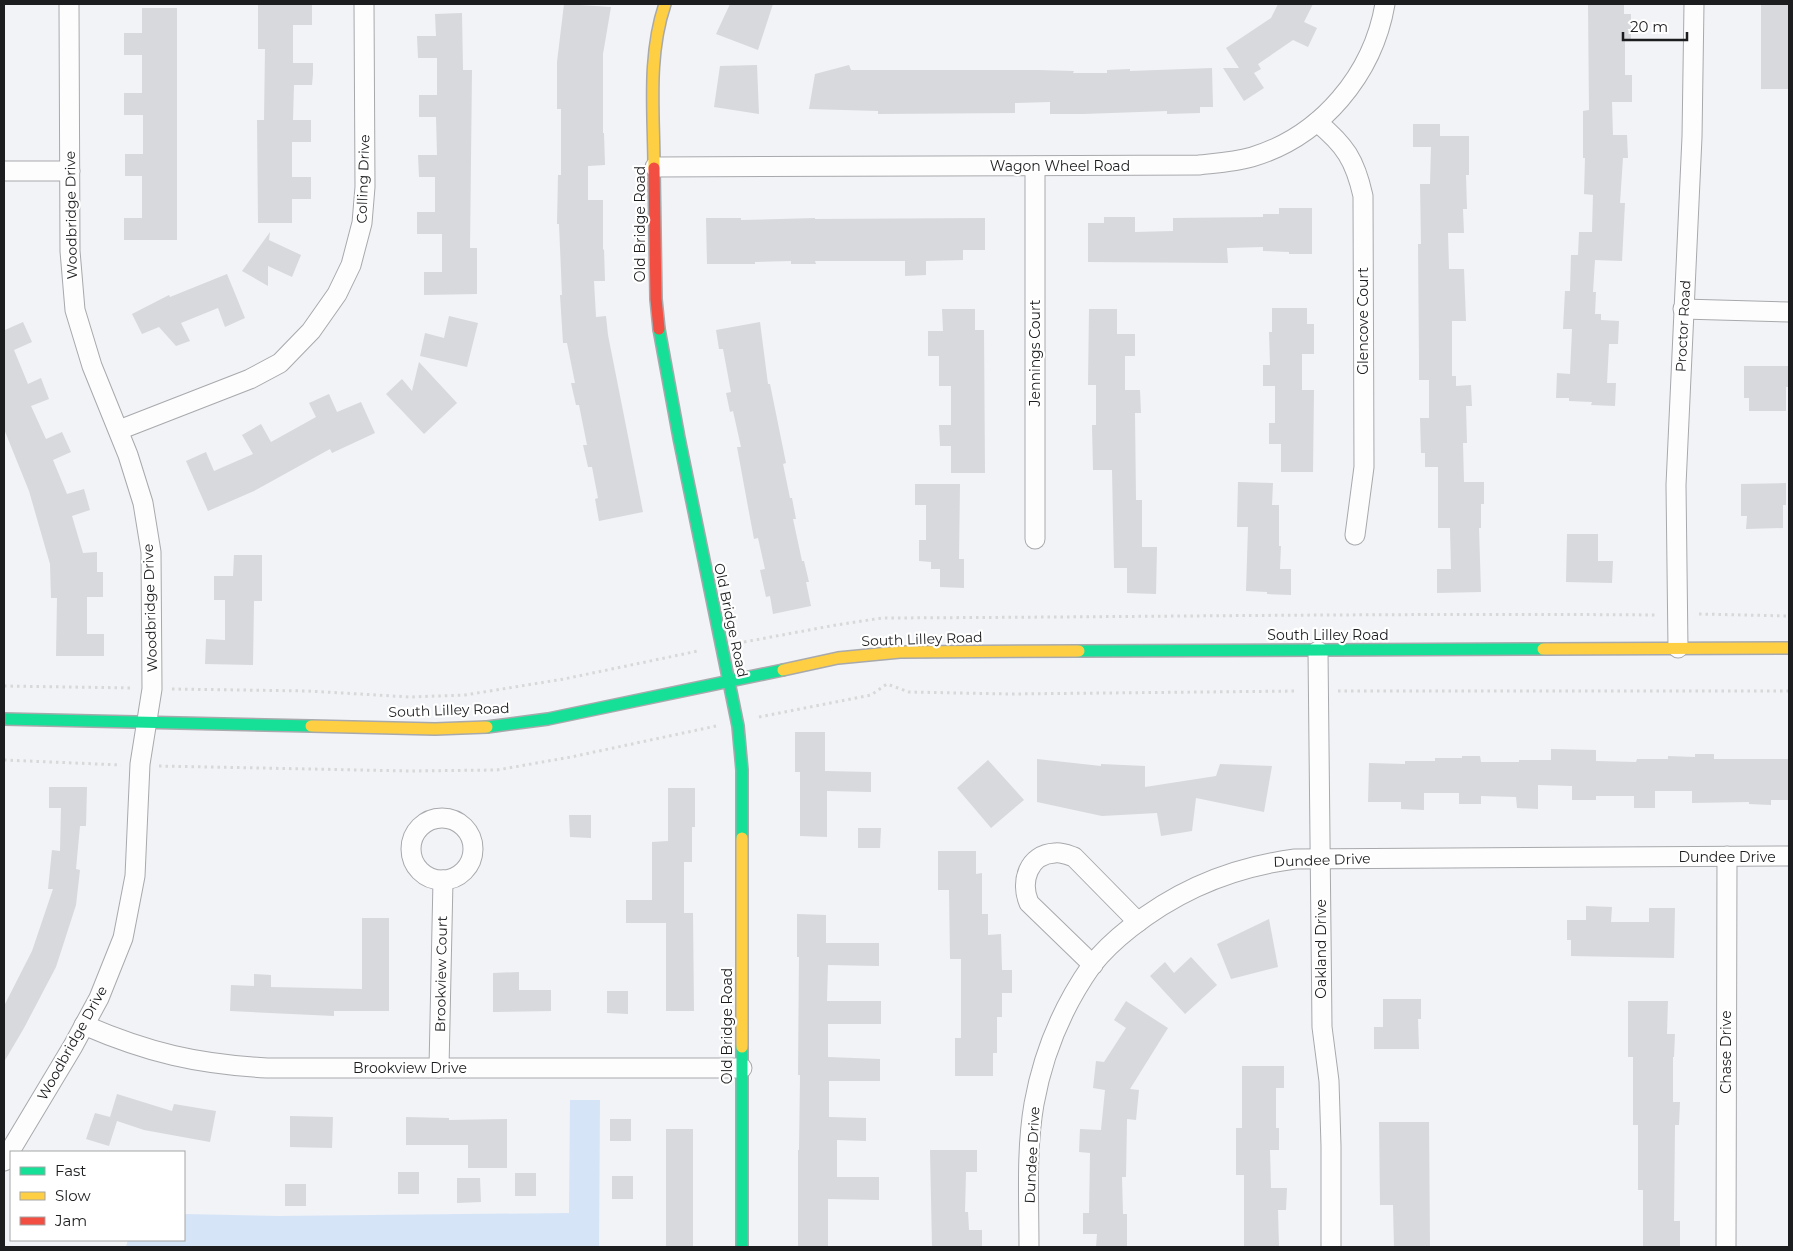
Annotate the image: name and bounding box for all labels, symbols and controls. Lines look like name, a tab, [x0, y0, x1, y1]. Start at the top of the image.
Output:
scale bar	[1623, 10, 1687, 42]
text: 20 m	[1630, 17, 1668, 36]
street label: Colling Drive	[352, 134, 374, 224]
street label: Woodbridge Drive	[61, 151, 81, 279]
street label: Wagon Wheel Road	[990, 157, 1130, 175]
street label: Old Bridge Road	[631, 166, 649, 282]
street label: Glencove Court	[1354, 267, 1372, 375]
street label: Proctor Road	[1672, 280, 1694, 372]
street label: Jennings Court	[1026, 299, 1044, 408]
street label: Woodbridge Drive	[139, 543, 161, 673]
street label: Old Bridge Road	[710, 561, 752, 679]
street label: South Lilley Road	[1267, 626, 1389, 644]
street label: South Lilley Road	[861, 628, 983, 650]
street label: South Lilley Road	[388, 699, 510, 721]
street label: Dundee Drive	[1678, 848, 1776, 866]
street label: Dundee Drive	[1273, 849, 1371, 871]
street label: Oakland Drive	[1312, 899, 1330, 999]
street label: Brookview Court	[431, 915, 451, 1032]
street label: Old Bridge Road	[718, 968, 736, 1084]
street label: Woodbridge Drive	[33, 982, 111, 1104]
street label: Chase Drive	[1717, 1010, 1735, 1094]
street label: Brookview Drive	[353, 1059, 467, 1077]
street label: Dundee Drive	[1020, 1106, 1044, 1204]
legend	[10, 1151, 185, 1241]
text: Fast	[55, 1161, 86, 1180]
text: Slow	[55, 1186, 91, 1205]
text: Jam	[54, 1211, 87, 1230]

